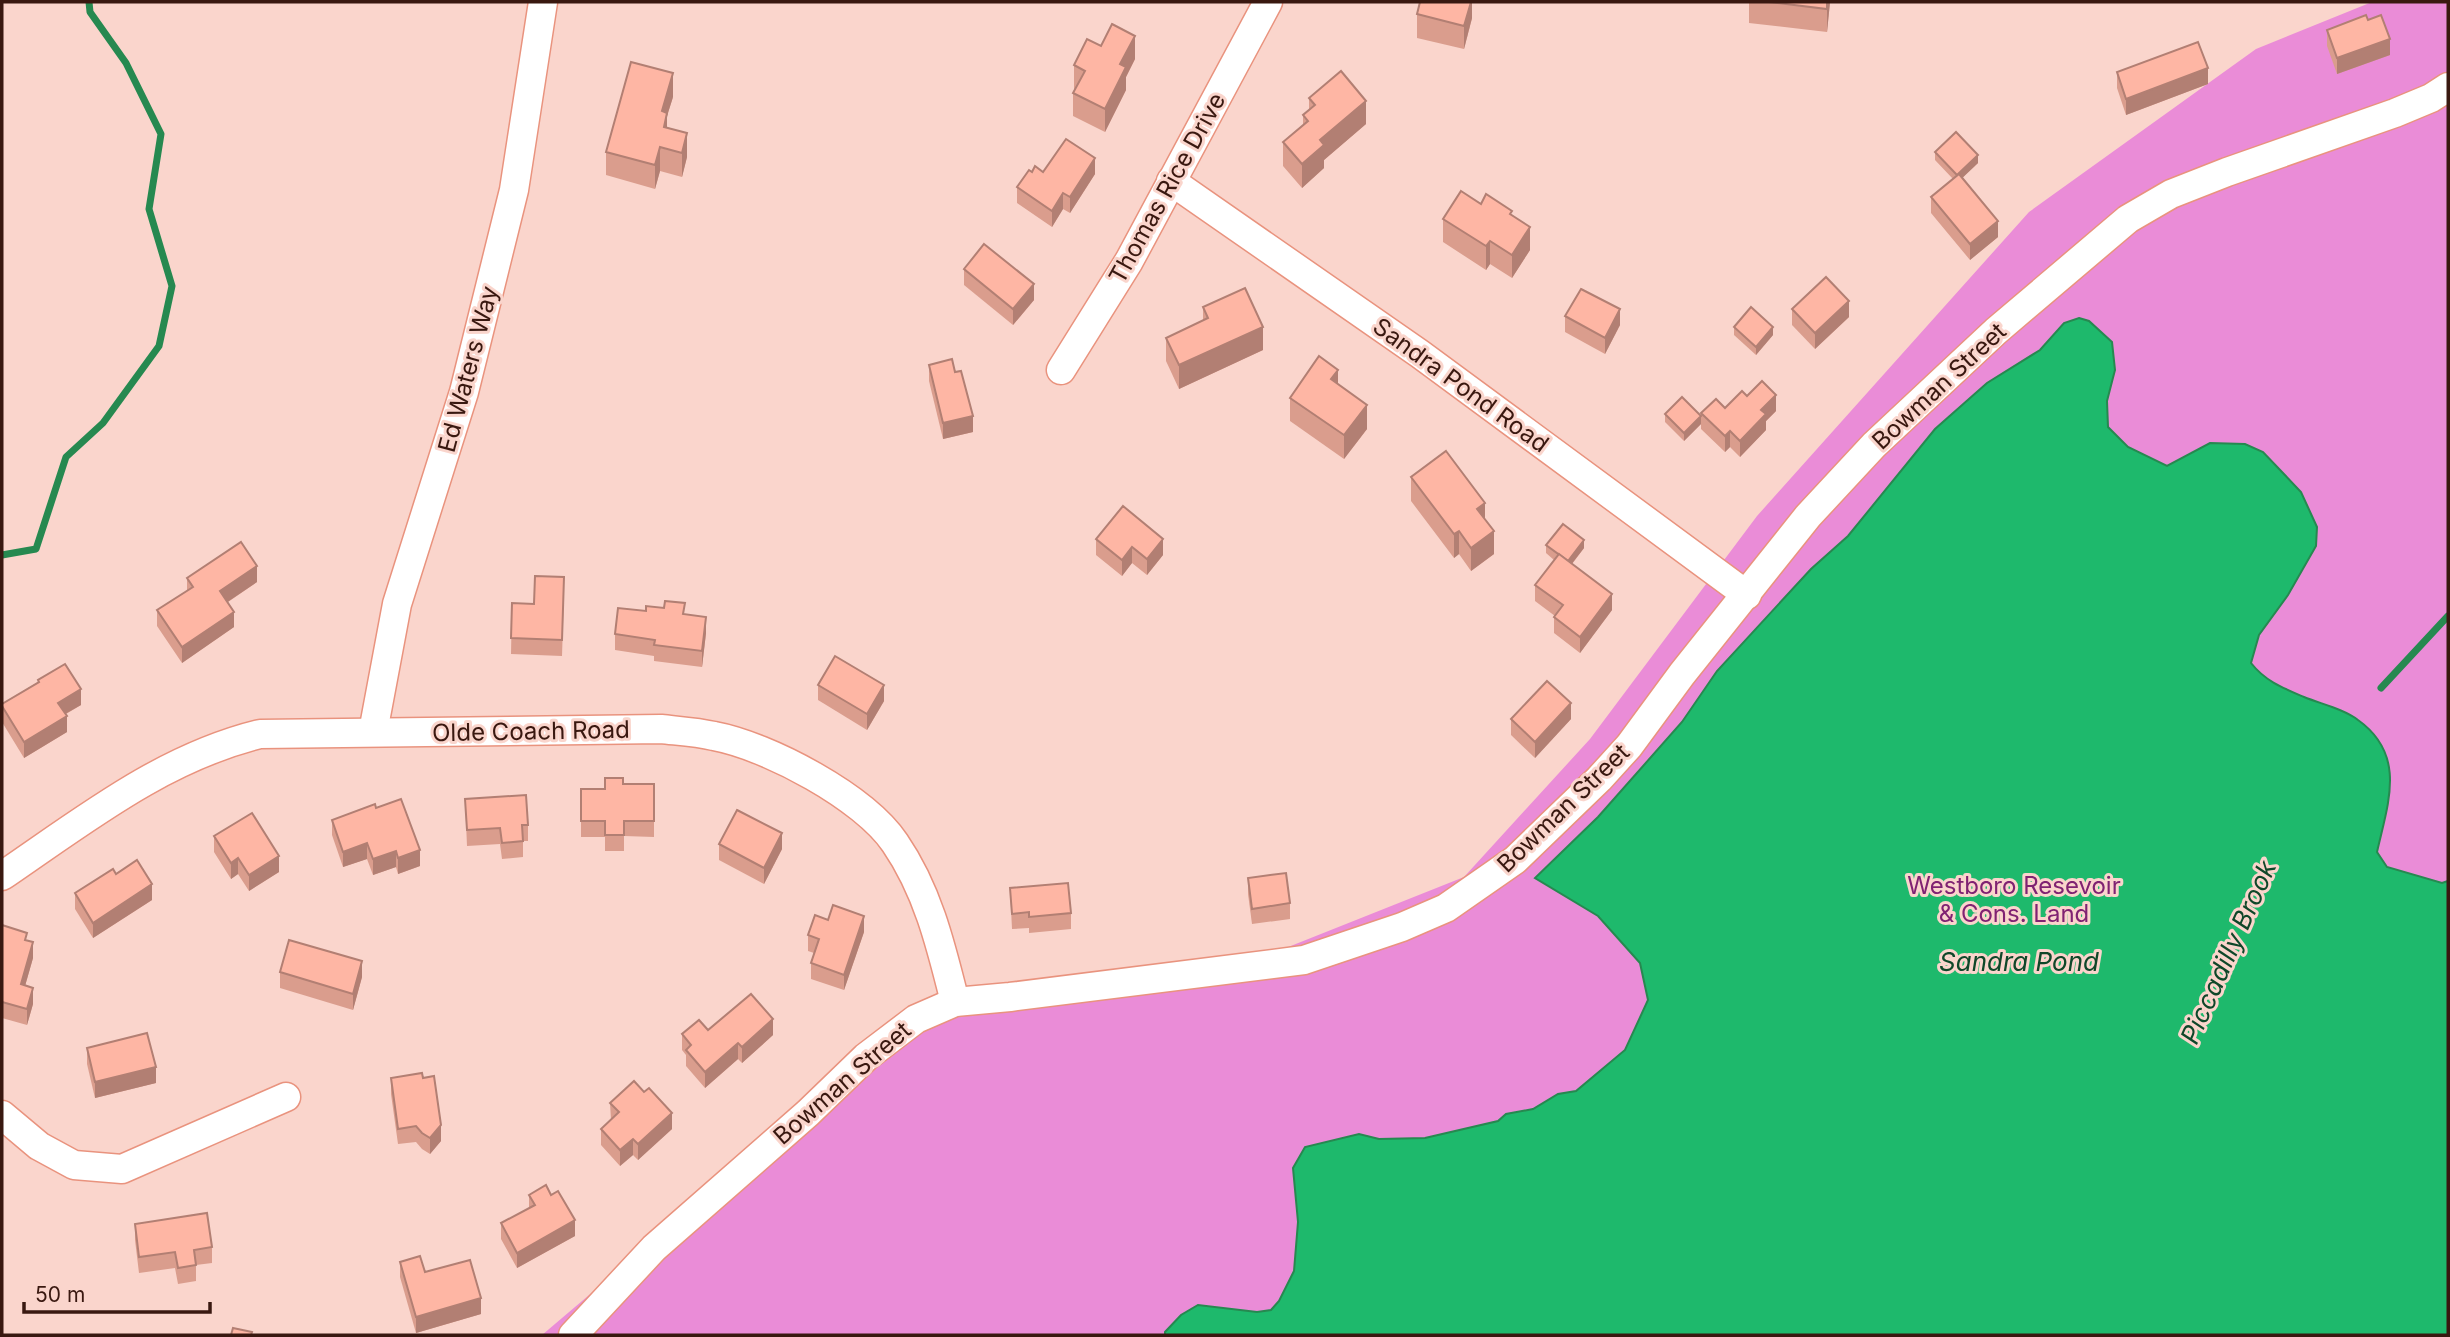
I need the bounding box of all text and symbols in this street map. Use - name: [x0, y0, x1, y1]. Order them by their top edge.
- street label: Thomas Rice Drive: [1103, 88, 1231, 288]
- street label: Ed Waters Way: [432, 283, 504, 455]
- street label: Sandra Pond Road: [1367, 312, 1555, 458]
- street label: Bowman Street: [1866, 316, 2012, 455]
- street label: Olde Coach Road: [432, 715, 630, 747]
- street label: Bowman Street: [1491, 738, 1635, 878]
- water label: Piccadilly Brook: [2174, 855, 2283, 1048]
- park label: Westboro Resevoir & Cons. Land: [1907, 871, 2121, 928]
- water label: Sandra Pond: [1939, 946, 2099, 977]
- street label: Bowman Street: [767, 1015, 917, 1151]
- scale bar: [24, 1270, 210, 1314]
- text: 50 m: [35, 1282, 85, 1307]

